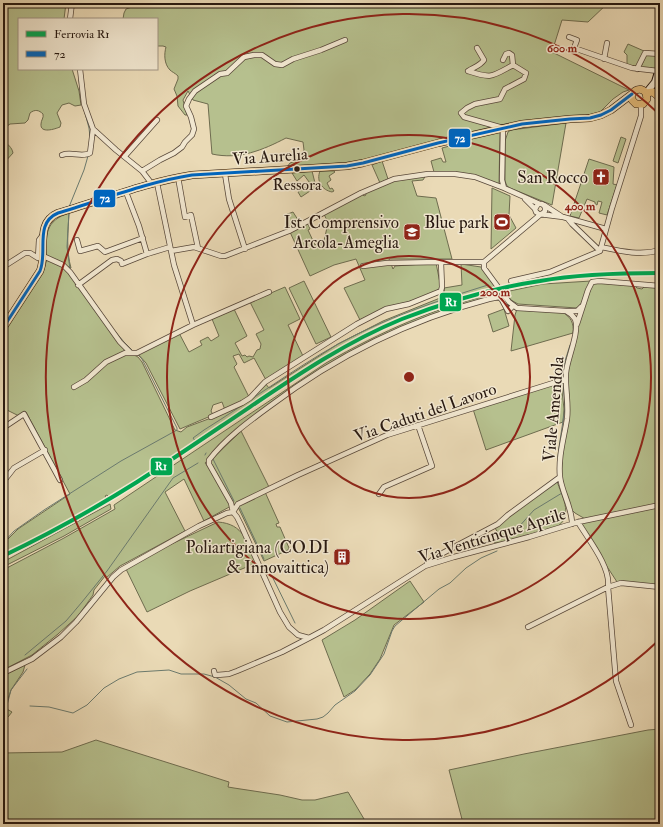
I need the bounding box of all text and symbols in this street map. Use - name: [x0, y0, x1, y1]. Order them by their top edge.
- legend: [18, 18, 158, 70]
- text: Ferrovia R1: [54, 27, 110, 42]
- text: 600 m: [547, 41, 578, 56]
- text: 72: [54, 47, 66, 62]
- line badge: 72: [448, 128, 471, 148]
- text: 72: [455, 132, 466, 145]
- street label: Via Aurelia: [231, 143, 310, 170]
- marker: Ressora: [292, 164, 302, 174]
- place label: San Rocco: [517, 167, 588, 188]
- church icon: San Rocco: [591, 167, 611, 187]
- place label: Ressora: [272, 175, 322, 195]
- line badge: 72: [93, 189, 116, 208]
- text: 72: [100, 192, 111, 205]
- text: 400 m: [564, 199, 596, 214]
- place label: Ist. Comprensivo Arcola-Ameglia: [284, 212, 400, 253]
- place label: Blue park: [424, 212, 489, 234]
- sports icon: Blue park: [492, 212, 512, 232]
- school or university icon: Ist. Comprensivo Arcola-Ameglia: [402, 222, 422, 242]
- text: 200 m: [480, 285, 511, 300]
- line badge: R1: [439, 292, 462, 312]
- text: R1: [445, 296, 457, 309]
- street label: Viale Amendola: [538, 354, 569, 463]
- centre of rings: [402, 370, 416, 384]
- street label: Via Caduti del Lavoro: [351, 378, 499, 447]
- line badge: R1: [150, 457, 173, 476]
- text: R1: [155, 460, 167, 473]
- street label: Via Venticinque Aprile: [416, 503, 569, 569]
- place label: Poliartigiana (CO.DI & Innovaittica): [186, 537, 329, 578]
- building icon: Poliartigiana (CO.DI & Innovaittica): [332, 547, 352, 567]

